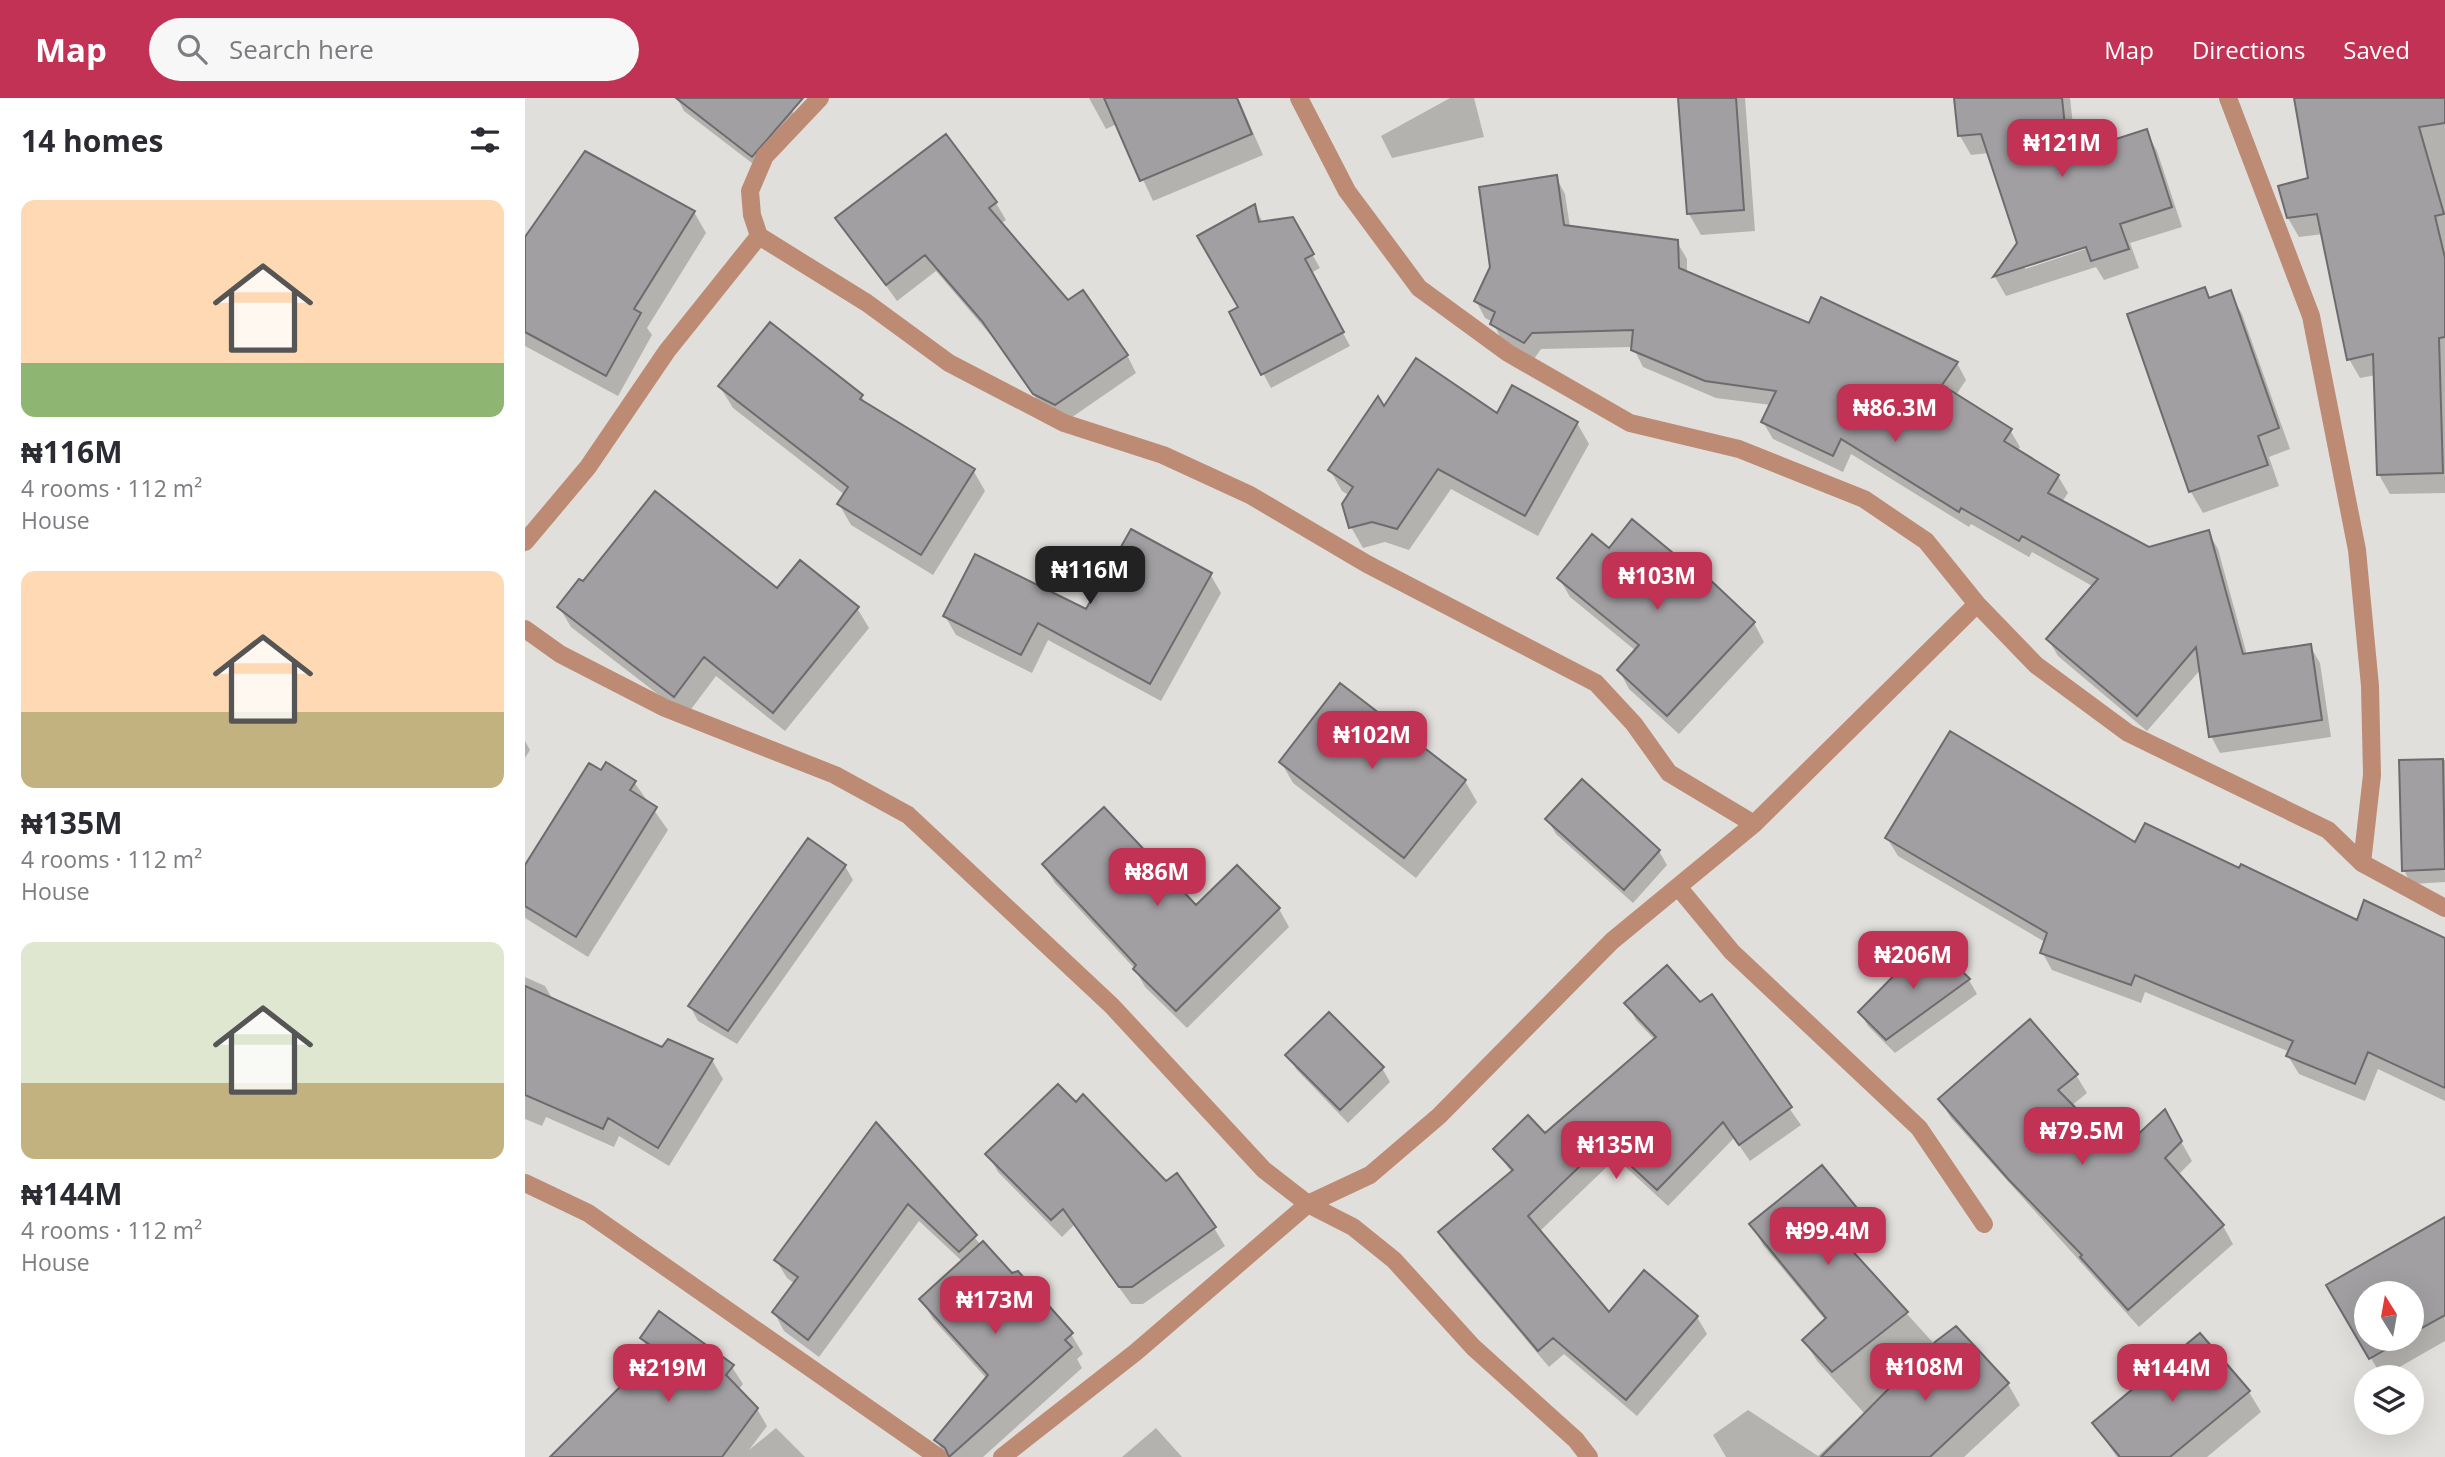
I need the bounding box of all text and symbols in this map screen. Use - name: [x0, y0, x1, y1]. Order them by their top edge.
- search box: [149, 18, 639, 81]
- text: Map: [35, 27, 107, 72]
- icon: search: [173, 30, 211, 68]
- text: Search here: [229, 31, 374, 67]
- text: Map: [2104, 33, 2154, 66]
- text: Directions: [2192, 33, 2305, 66]
- text: Saved: [2343, 33, 2410, 66]
- text: 14 homes: [21, 120, 164, 161]
- pin: ₦121M: [2013, 120, 2111, 179]
- icon: filters: [466, 121, 504, 159]
- text: ₦121M: [2023, 126, 2101, 158]
- icon: home: [200, 245, 326, 371]
- pin: ₦86.3M: [1838, 384, 1952, 444]
- text: ₦86.3M: [1853, 391, 1937, 423]
- text: ₦116M: [21, 431, 122, 472]
- text: 4 rooms · 112 m²: [21, 472, 202, 504]
- text: House: [21, 504, 90, 536]
- pin: ₦116M: [1041, 546, 1139, 606]
- pin: ₦103M: [1608, 552, 1706, 612]
- text: ₦116M: [1051, 553, 1129, 585]
- text: ₦103M: [1618, 559, 1696, 591]
- icon: home: [200, 616, 326, 742]
- pin: ₦102M: [1323, 712, 1421, 771]
- text: ₦102M: [1333, 718, 1411, 750]
- text: ₦135M: [21, 802, 122, 843]
- text: 4 rooms · 112 m²: [21, 843, 202, 875]
- pin: ₦86M: [1116, 848, 1198, 908]
- text: ₦86M: [1125, 855, 1189, 887]
- text: House: [21, 875, 90, 907]
- pin: ₦206M: [1864, 932, 1962, 991]
- text: ₦206M: [1874, 938, 1952, 970]
- icon: home: [200, 987, 326, 1113]
- pin: ₦79.5M: [2025, 1108, 2139, 1167]
- text: ₦79.5M: [2040, 1114, 2124, 1146]
- pin: ₦135M: [1567, 1122, 1665, 1181]
- text: ₦135M: [1577, 1128, 1655, 1160]
- text: ₦144M: [21, 1173, 122, 1214]
- pin: ₦99.4M: [1771, 1208, 1885, 1267]
- text: 4 rooms · 112 m²: [21, 1214, 202, 1246]
- text: ₦99.4M: [1786, 1214, 1870, 1246]
- text: House: [21, 1246, 90, 1278]
- pin: ₦173M: [946, 1276, 1044, 1336]
- north arrow: [2354, 1281, 2424, 1351]
- map controls: [2354, 1281, 2424, 1435]
- text: ₦173M: [956, 1283, 1034, 1315]
- pin: ₦219M: [619, 1344, 717, 1404]
- pin: ₦108M: [1876, 1344, 1974, 1403]
- pin: ₦144M: [2123, 1344, 2221, 1404]
- text: ₦108M: [1886, 1350, 1964, 1382]
- text: ₦219M: [629, 1351, 707, 1383]
- text: ₦144M: [2133, 1351, 2211, 1383]
- button: layers: [2354, 1365, 2424, 1435]

